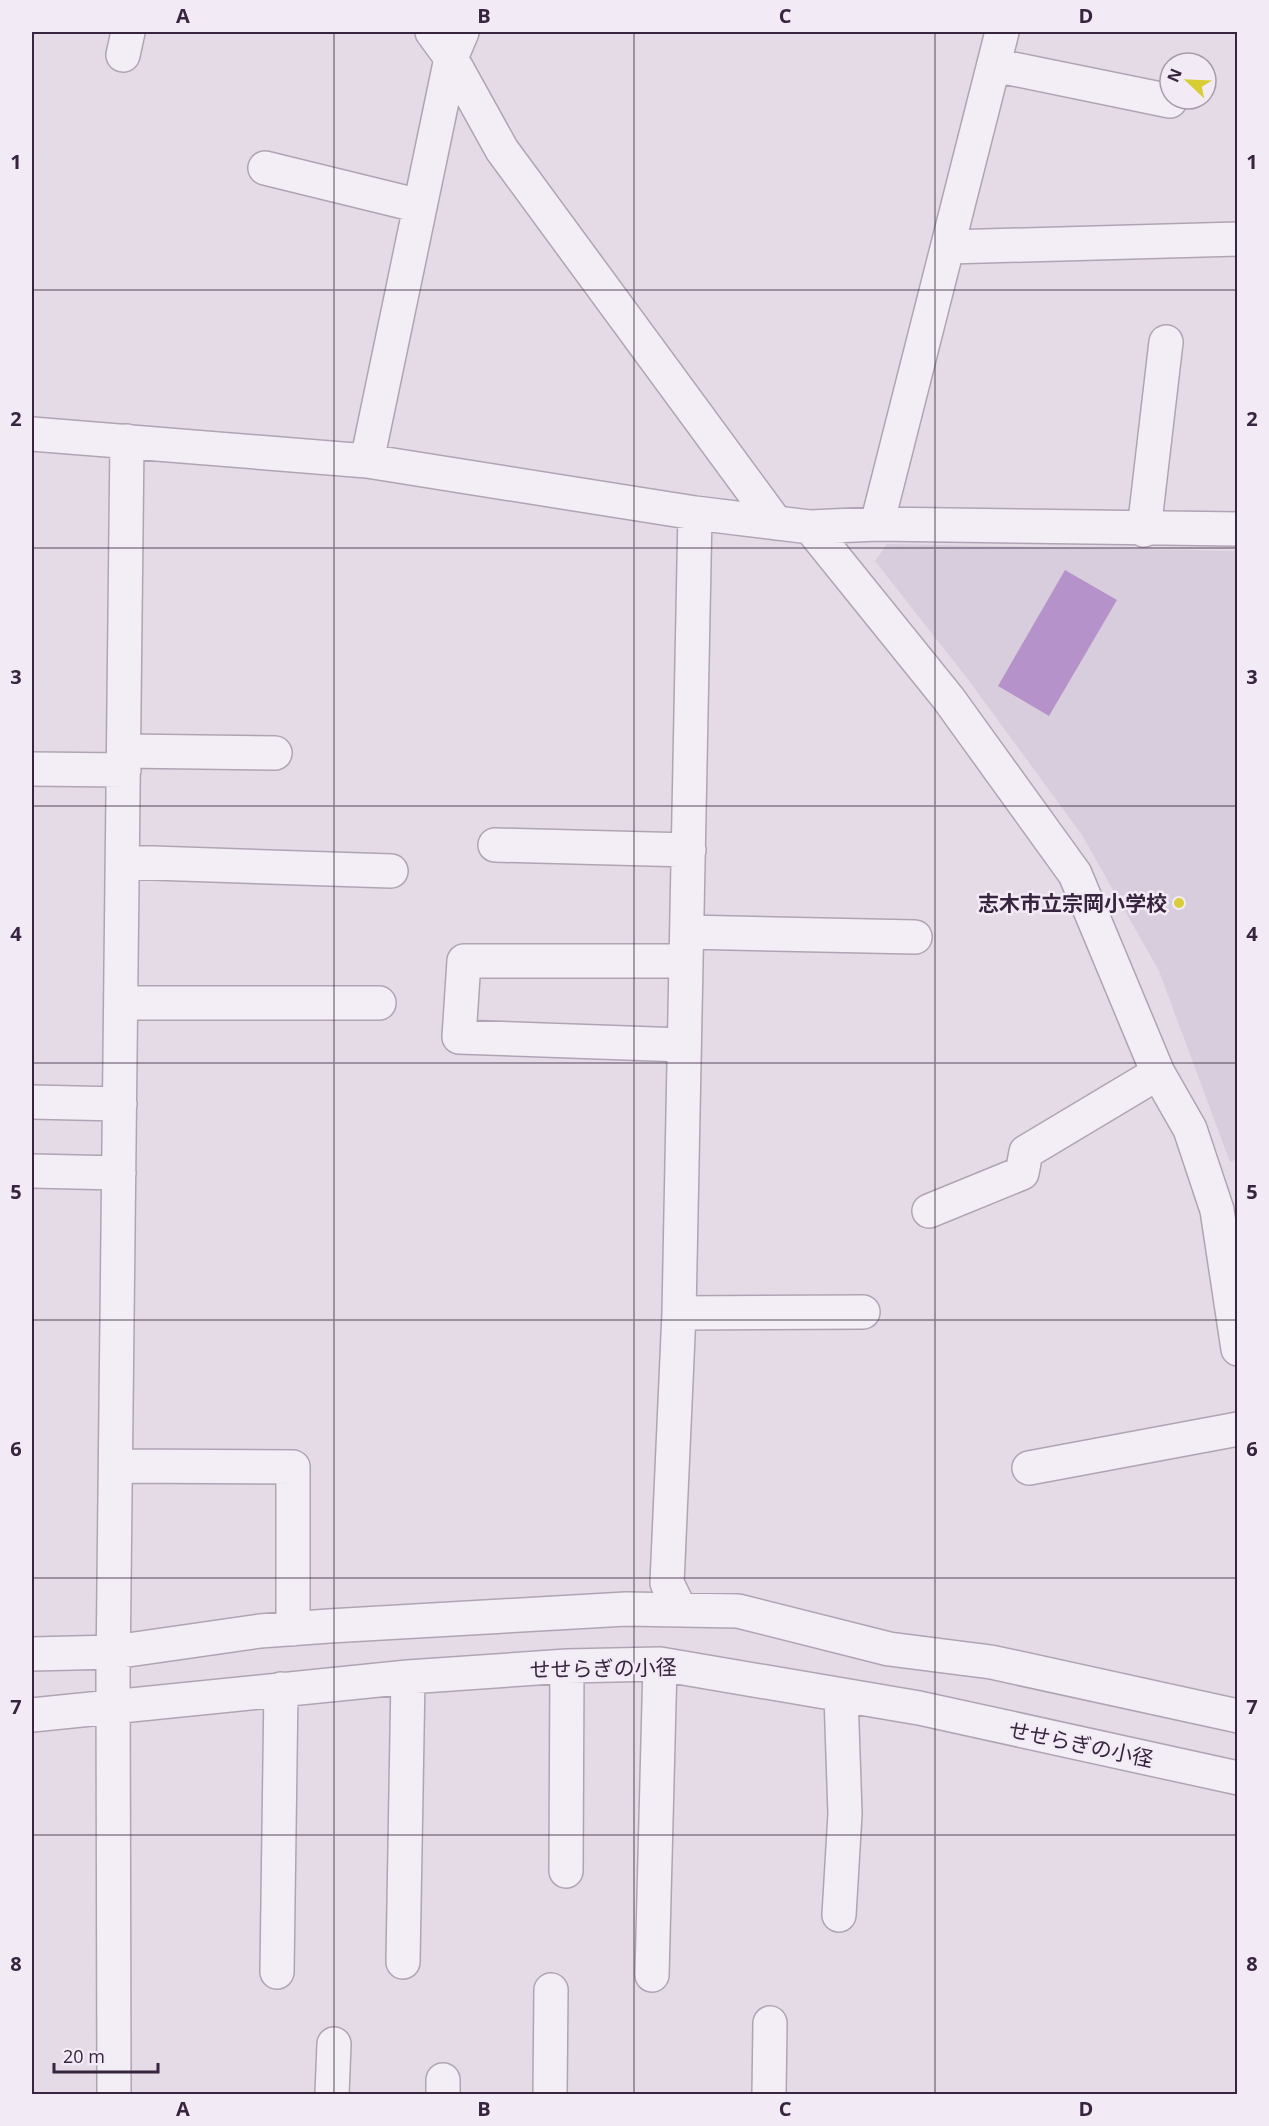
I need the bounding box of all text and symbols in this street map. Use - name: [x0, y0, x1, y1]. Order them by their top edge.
- text: A: [176, 2, 190, 29]
- text: B: [477, 2, 491, 29]
- text: C: [779, 2, 792, 29]
- text: D: [1079, 2, 1093, 29]
- north arrow: [1158, 51, 1218, 111]
- text: N: [1162, 65, 1187, 85]
- text: 1: [10, 148, 22, 175]
- text: 1: [1246, 148, 1258, 175]
- text: 2: [10, 405, 22, 432]
- text: 2: [1246, 405, 1258, 432]
- text: 3: [10, 663, 22, 690]
- text: 3: [1246, 663, 1258, 690]
- place label: 志木市立宗岡小学校: [978, 889, 1167, 917]
- marker: 志木市立宗岡小学校: [1172, 896, 1186, 910]
- text: 4: [10, 920, 22, 947]
- text: 4: [1246, 920, 1258, 947]
- text: 5: [10, 1178, 22, 1205]
- text: 5: [1246, 1178, 1258, 1205]
- text: 6: [10, 1435, 22, 1462]
- text: 6: [1246, 1435, 1258, 1462]
- street label: せせらぎの小径: [529, 1653, 677, 1683]
- text: 7: [10, 1693, 22, 1720]
- text: 7: [1246, 1693, 1258, 1720]
- street label: せせらぎの小径: [1006, 1715, 1156, 1773]
- text: 8: [10, 1950, 22, 1977]
- text: 8: [1246, 1950, 1258, 1977]
- scale bar: [54, 2036, 158, 2074]
- text: 20 m: [63, 2044, 105, 2068]
- text: A: [176, 2095, 190, 2122]
- text: B: [477, 2095, 491, 2122]
- text: C: [779, 2095, 792, 2122]
- text: D: [1079, 2095, 1093, 2122]

